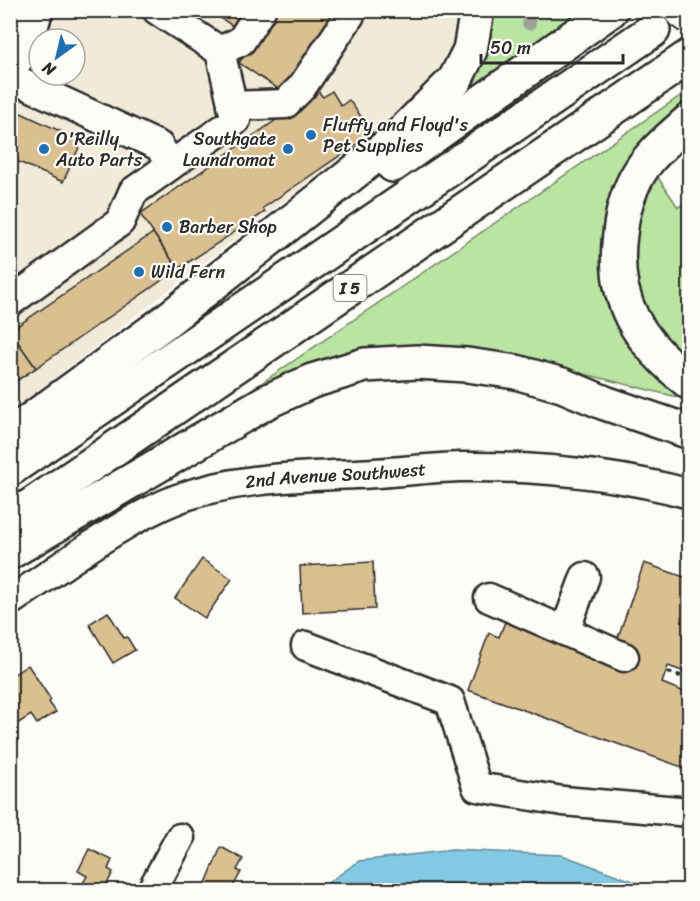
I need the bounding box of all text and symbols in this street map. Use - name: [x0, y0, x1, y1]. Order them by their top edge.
- north arrow: [27, 27, 87, 87]
- scale bar: [481, 27, 624, 65]
- text: 50 m: [490, 32, 531, 64]
- text: N: [35, 53, 62, 85]
- place label: Fluffy and Floyd's Pet Supplies: [323, 109, 469, 162]
- place label: O'Reilly Auto Parts: [55, 123, 143, 176]
- place label: Southgate Laundromat: [183, 123, 276, 176]
- marker: Fluffy and Floyd's Pet Supplies: [304, 128, 318, 142]
- marker: O'Reilly Auto Parts: [37, 142, 51, 156]
- marker: Southgate Laundromat: [281, 142, 295, 156]
- place label: Barber Shop: [179, 211, 277, 243]
- marker: Barber Shop: [160, 220, 174, 234]
- place label: Wild Fern: [151, 256, 226, 288]
- marker: Wild Fern: [132, 265, 146, 279]
- road number: I 5: [334, 275, 366, 301]
- street label: 2nd Avenue Southwest: [243, 453, 427, 498]

